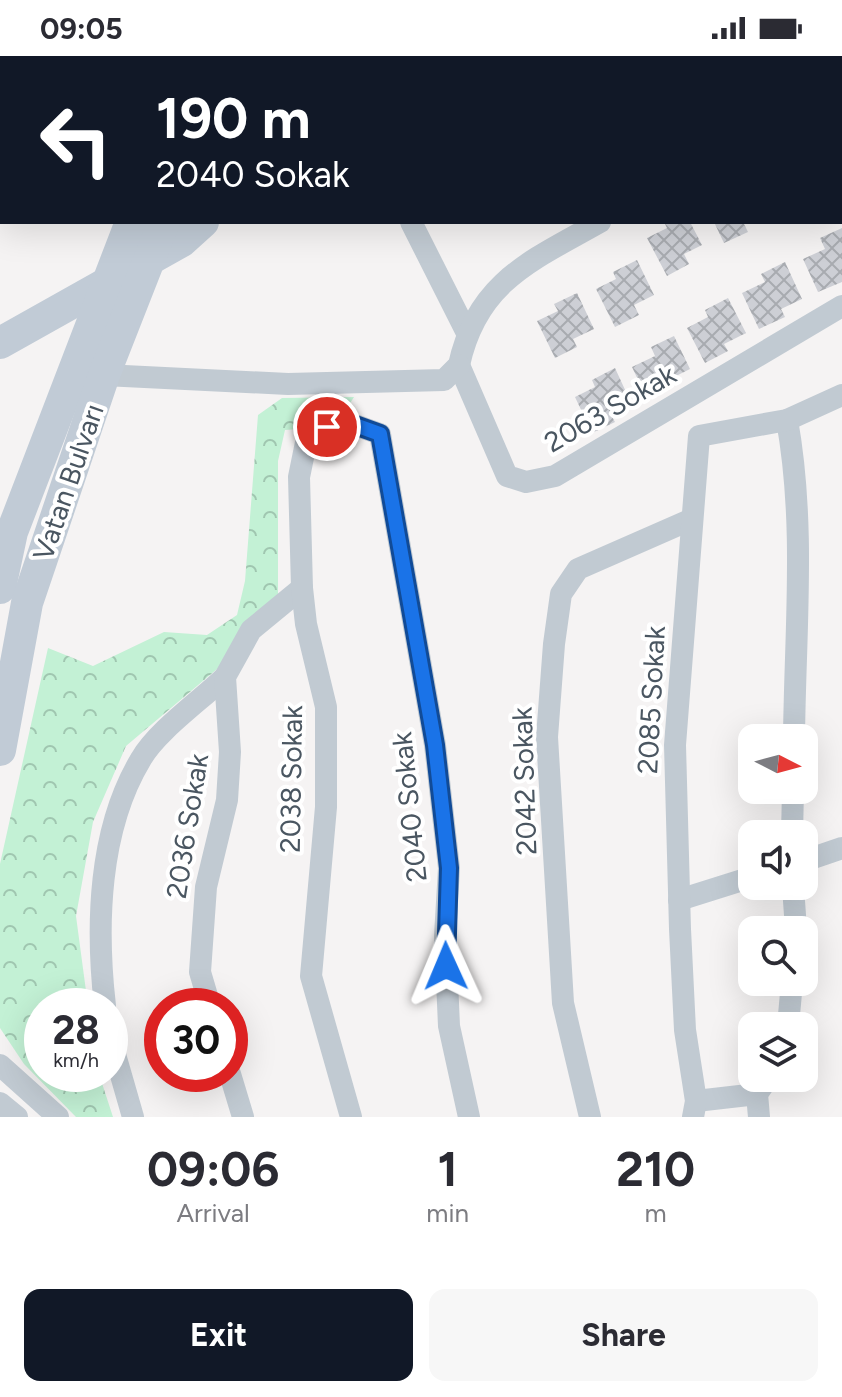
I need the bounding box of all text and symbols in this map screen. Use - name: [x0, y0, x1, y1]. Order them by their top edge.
- text: 09:05: [40, 10, 123, 47]
- text: 190 m: [156, 85, 311, 152]
- icon: left: [24, 88, 128, 192]
- text: 2040 Sokak: [156, 153, 349, 196]
- street label: 2063 Sokak: [538, 357, 682, 459]
- pin: [293, 393, 361, 461]
- street label: Vatan Bulvarı: [25, 399, 111, 565]
- icon: arrive: [305, 405, 349, 449]
- street label: 2085 Sokak: [630, 625, 672, 775]
- street label: 2038 Sokak: [273, 705, 309, 853]
- street label: 2042 Sokak: [504, 706, 544, 856]
- north arrow: [738, 724, 818, 804]
- map controls: [738, 724, 818, 1092]
- street label: 2040 Sokak: [384, 730, 434, 884]
- street label: 2036 Sokak: [159, 751, 215, 901]
- button: sound: [738, 820, 818, 900]
- button: search: [738, 916, 818, 996]
- position arrow: [404, 924, 488, 1008]
- speed limit sign: 30: [144, 988, 248, 1092]
- text: 28: [52, 1006, 100, 1054]
- button: layers: [738, 1012, 818, 1092]
- text: km/h: [53, 1048, 99, 1072]
- text: 09:06: [147, 1140, 279, 1198]
- text: 1: [437, 1140, 458, 1198]
- text: 210: [616, 1140, 695, 1198]
- text: Arrival: [176, 1197, 250, 1229]
- text: min: [426, 1197, 469, 1229]
- text: m: [644, 1197, 667, 1229]
- button: Exit: [24, 1289, 413, 1381]
- button: Share: [429, 1289, 818, 1381]

